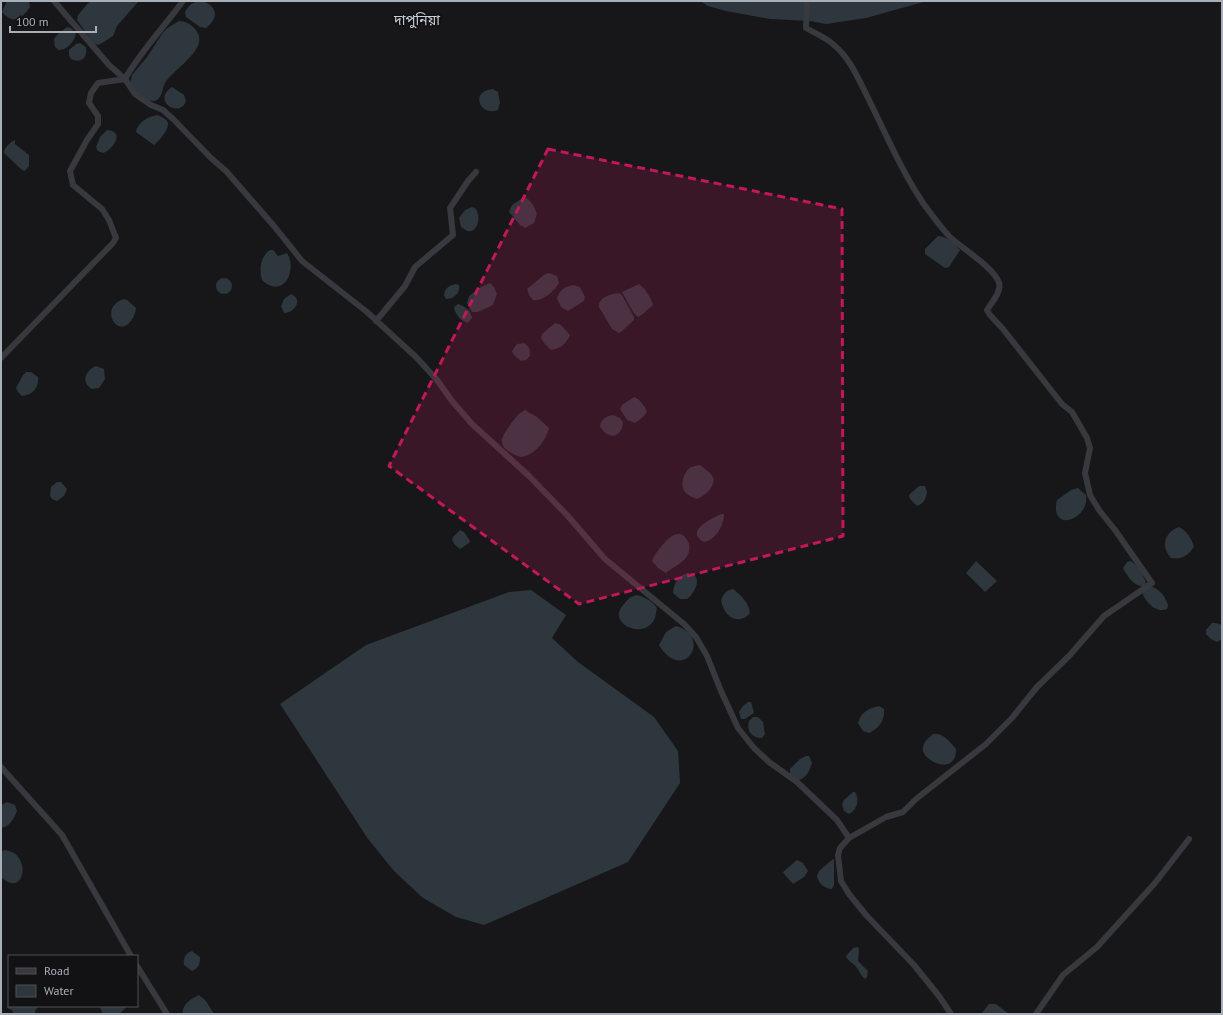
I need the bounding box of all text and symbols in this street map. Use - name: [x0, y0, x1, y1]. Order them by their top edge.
- scale bar: [10, 8, 96, 34]
- district label: দাপুনিয়া: [393, 11, 440, 29]
- text: 100 m: [16, 14, 49, 29]
- legend: [8, 955, 138, 1007]
- text: Road: [44, 963, 69, 978]
- text: Water: [44, 983, 74, 998]

